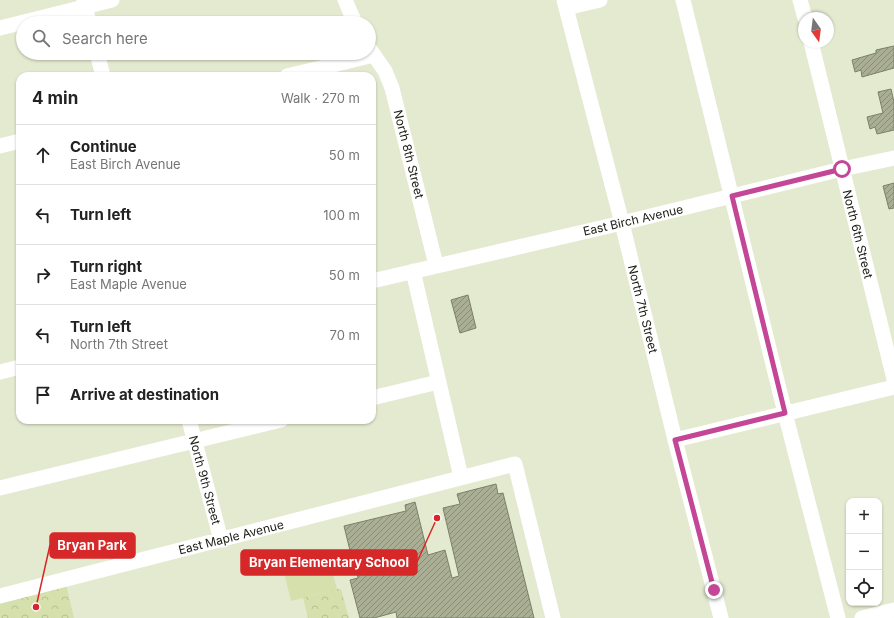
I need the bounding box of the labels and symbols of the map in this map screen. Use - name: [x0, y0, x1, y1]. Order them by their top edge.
- north arrow: [798, 12, 834, 48]
- street label: North 8th Street: [391, 108, 427, 200]
- route start: [833, 160, 851, 178]
- street label: North 6th Street: [840, 188, 876, 280]
- street label: East Birch Avenue: [582, 201, 684, 239]
- street label: North 7th Street: [625, 263, 661, 355]
- street label: North 9th Street: [186, 434, 224, 526]
- street label: East Maple Avenue: [177, 517, 285, 557]
- callout: Bryan Park: [50, 533, 135, 558]
- text: Bryan Park: [57, 537, 127, 553]
- callout: Bryan Elementary School: [241, 550, 417, 575]
- text: Bryan Elementary School: [249, 554, 409, 570]
- route end: [705, 581, 723, 599]

